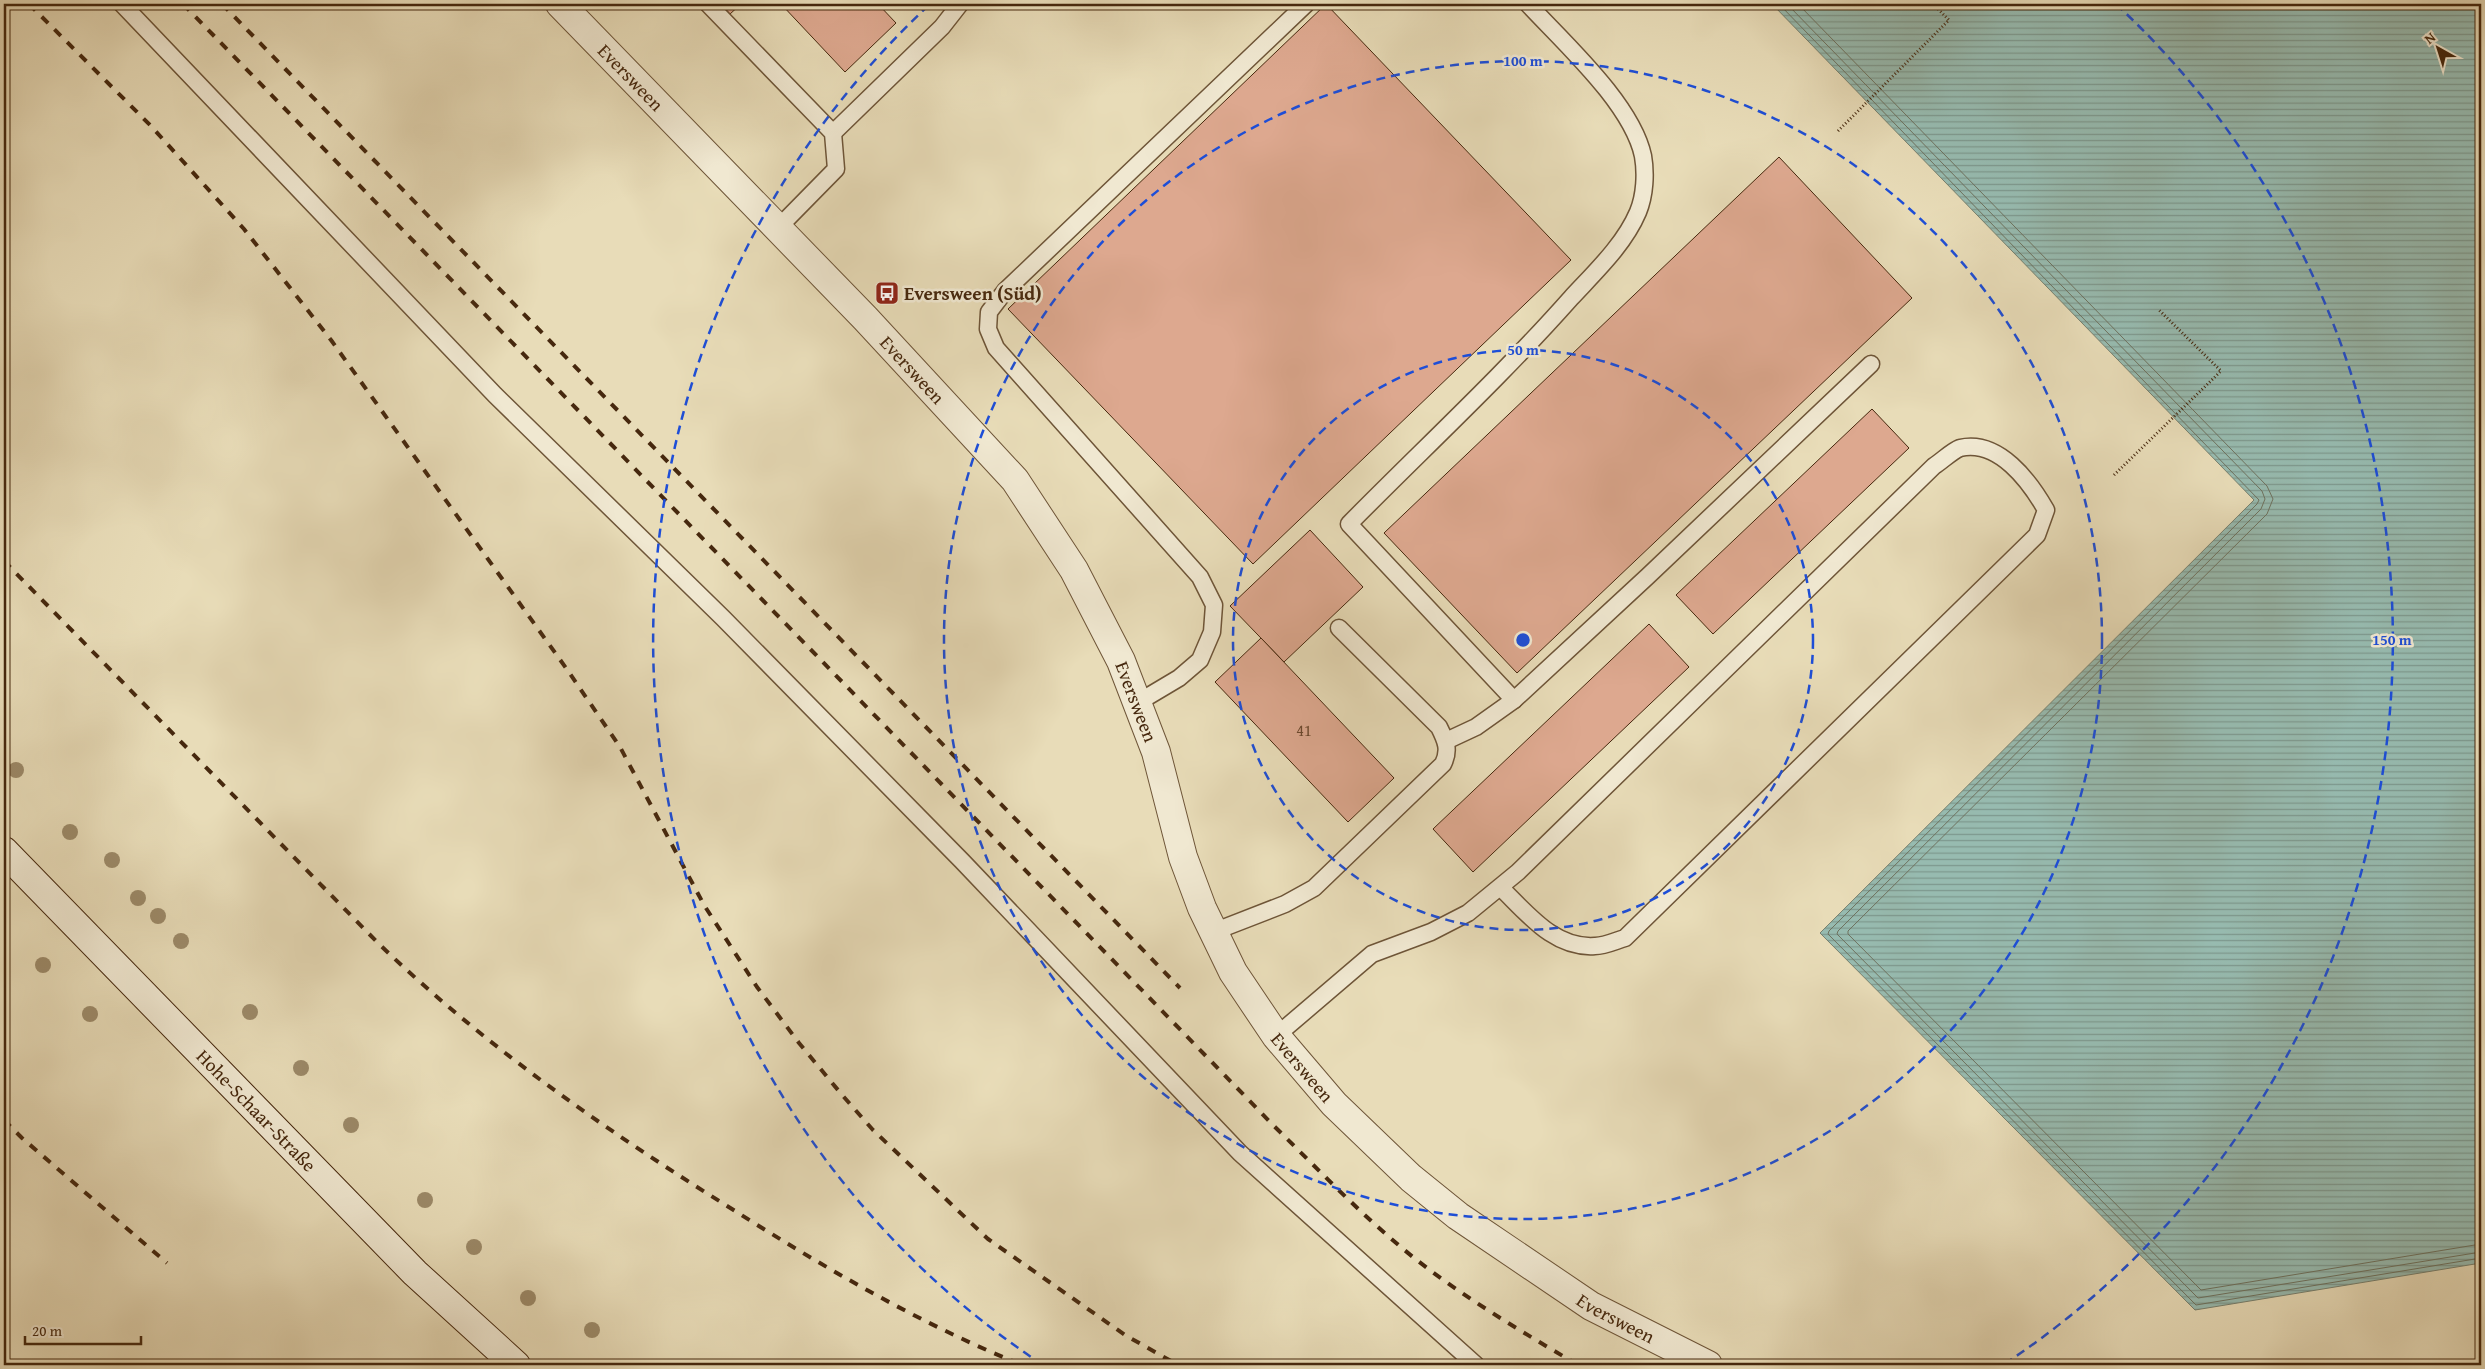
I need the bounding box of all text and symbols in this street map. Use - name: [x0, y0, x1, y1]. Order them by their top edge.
- north arrow: [2412, 22, 2462, 72]
- text: N: [2420, 27, 2440, 49]
- street label: Eversween: [592, 37, 671, 117]
- text: 100 m: [1503, 50, 1543, 71]
- place label: Eversween (Süd): [904, 279, 1042, 307]
- bus stop icon: Eversween (Süd): [874, 280, 900, 306]
- street label: Eversween: [874, 329, 952, 410]
- text: 50 m: [1507, 339, 1539, 360]
- text: 150 m: [2372, 629, 2412, 650]
- centre of rings: [1514, 631, 1532, 649]
- street label: Eversween: [1108, 657, 1165, 746]
- house number: 41: [1296, 718, 1312, 742]
- street label: Eversween: [1264, 1026, 1341, 1109]
- street label: Hohe-Schaar-Straße: [190, 1043, 323, 1178]
- street label: Eversween: [1571, 1286, 1660, 1350]
- scale bar: [25, 1314, 141, 1346]
- text: 20 m: [32, 1320, 63, 1341]

